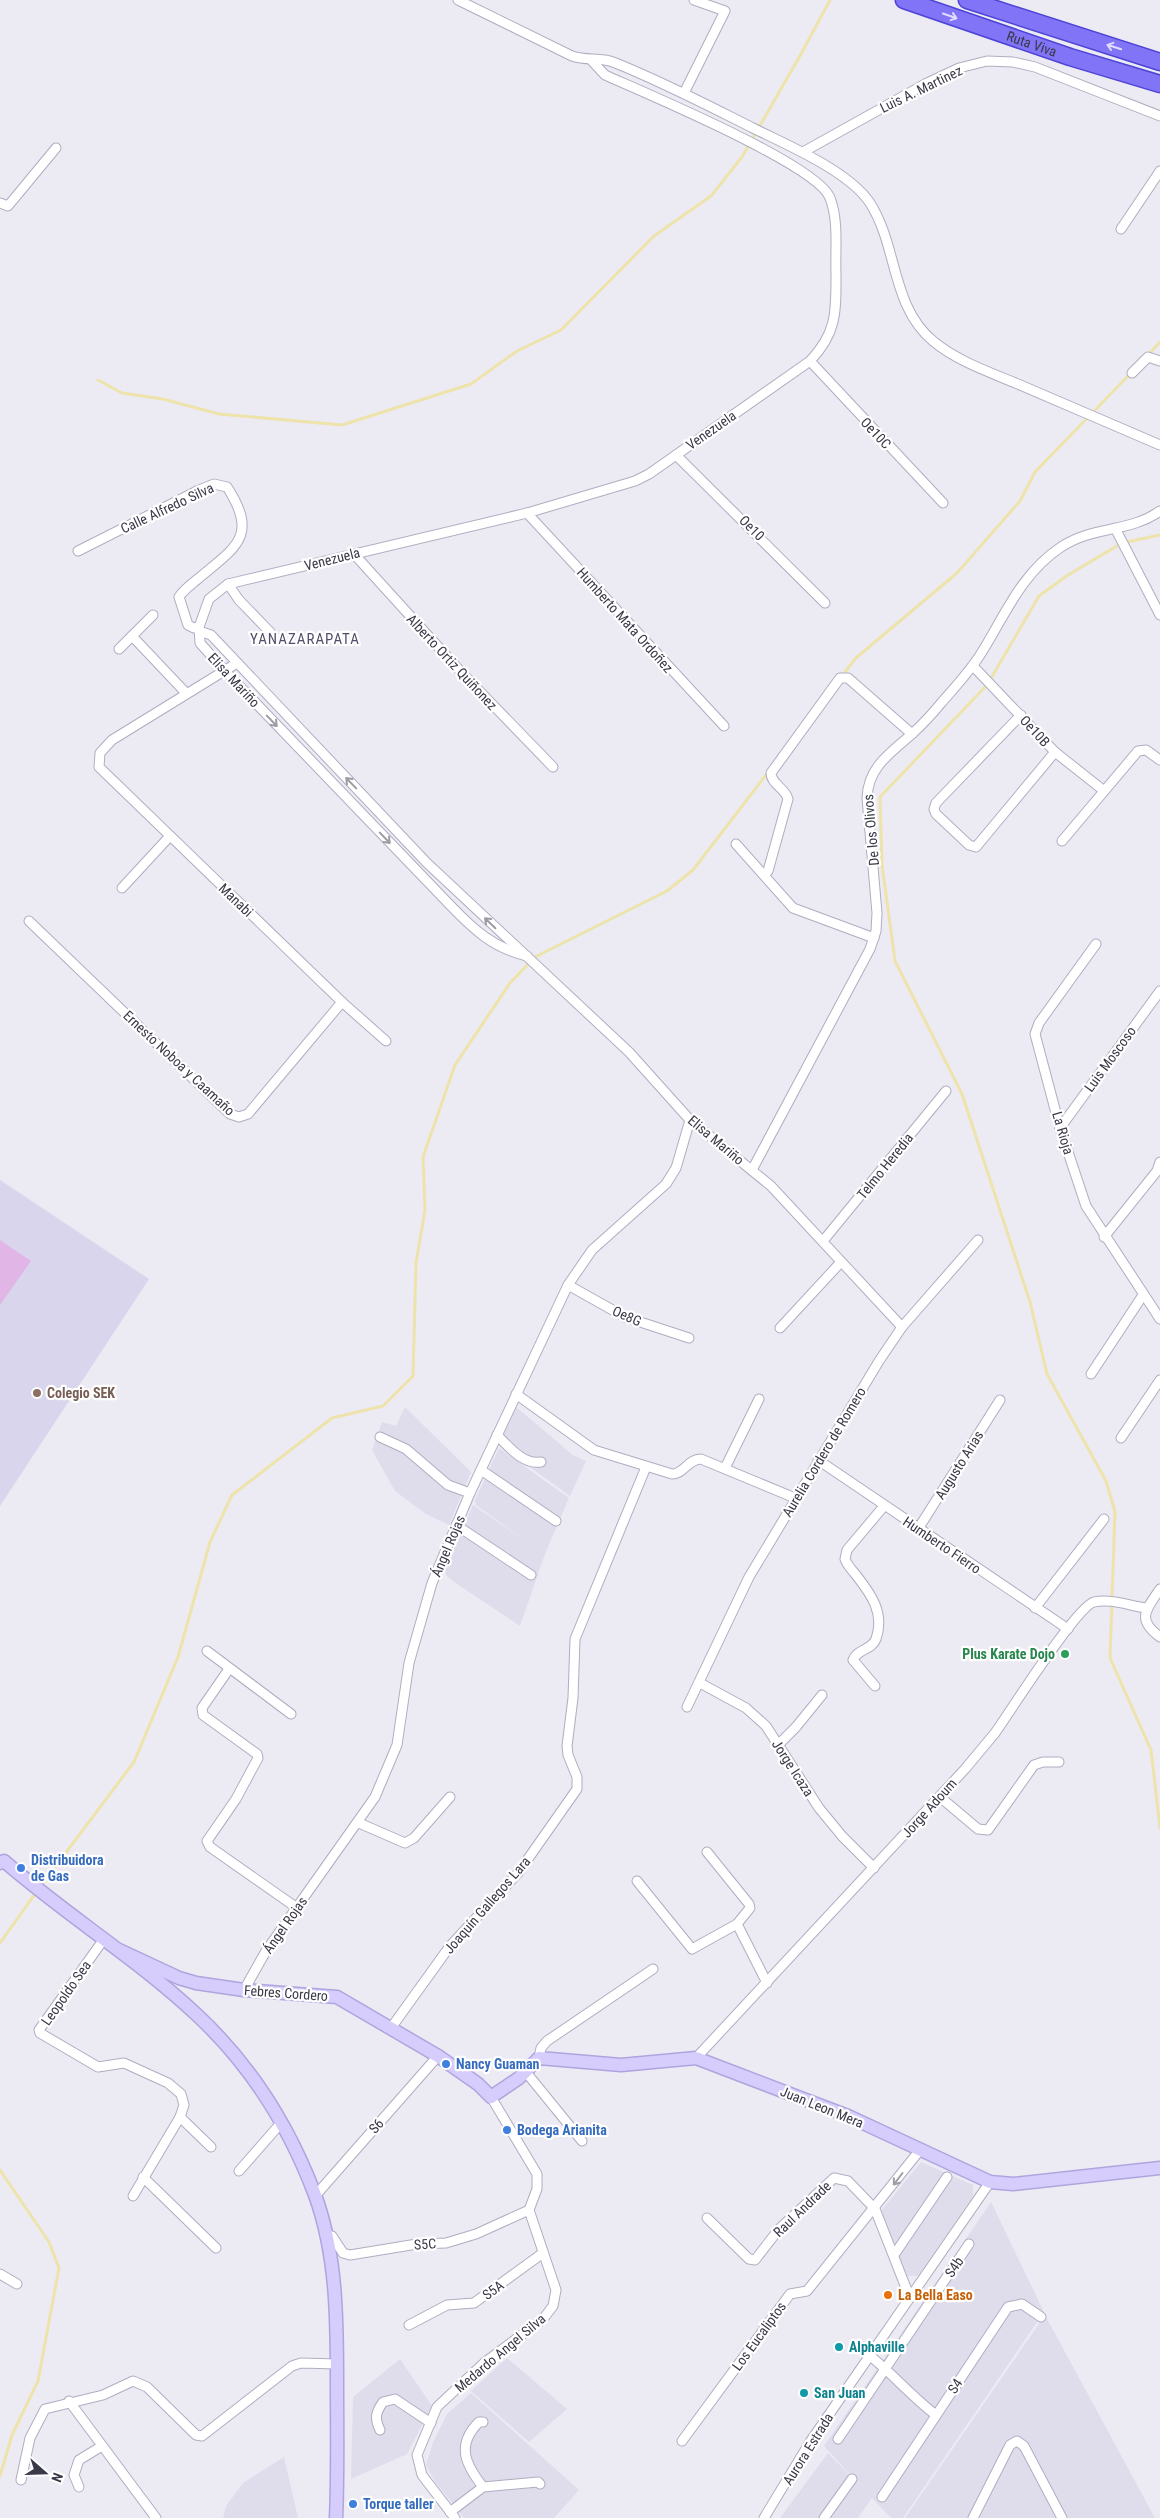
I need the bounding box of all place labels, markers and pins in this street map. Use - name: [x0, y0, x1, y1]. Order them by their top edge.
- place label: Colegio SEK: [47, 1385, 115, 1401]
- marker: Colegio SEK: [31, 1387, 43, 1399]
- place label: Plus Karate Dojo: [962, 1646, 1055, 1662]
- marker: Plus Karate Dojo: [1059, 1648, 1071, 1660]
- place label: Distribuidora de Gas: [31, 1852, 104, 1884]
- marker: Distribuidora de Gas: [15, 1862, 27, 1874]
- place label: Nancy Guaman: [456, 2056, 540, 2072]
- marker: Nancy Guaman: [440, 2058, 452, 2070]
- place label: Bodega Arianita: [517, 2122, 607, 2138]
- marker: Bodega Arianita: [501, 2124, 513, 2136]
- place label: La Bella Easo: [898, 2287, 973, 2303]
- marker: La Bella Easo: [882, 2289, 894, 2301]
- place label: Alphaville: [849, 2339, 905, 2355]
- marker: Alphaville: [833, 2341, 845, 2353]
- place label: San Juan: [814, 2385, 866, 2401]
- marker: San Juan: [798, 2387, 810, 2399]
- place label: Torque taller: [363, 2496, 434, 2512]
- marker: Torque taller: [347, 2498, 359, 2510]

